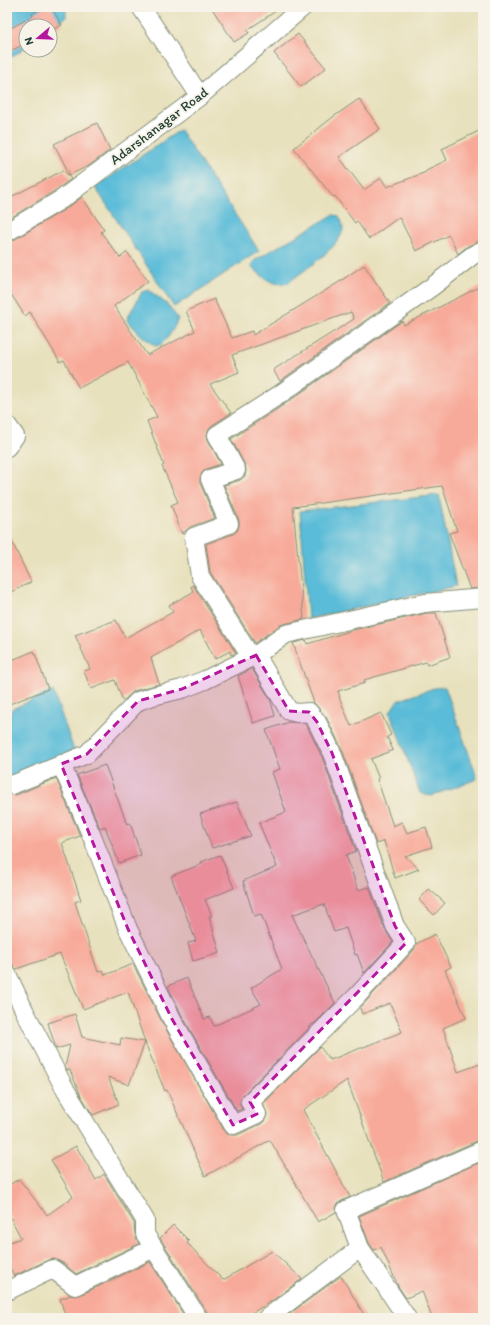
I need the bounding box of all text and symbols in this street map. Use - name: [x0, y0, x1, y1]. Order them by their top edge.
- north arrow: [18, 18, 58, 58]
- text: N: [22, 35, 36, 47]
- street label: Adarshanagar Road: [107, 83, 212, 168]

